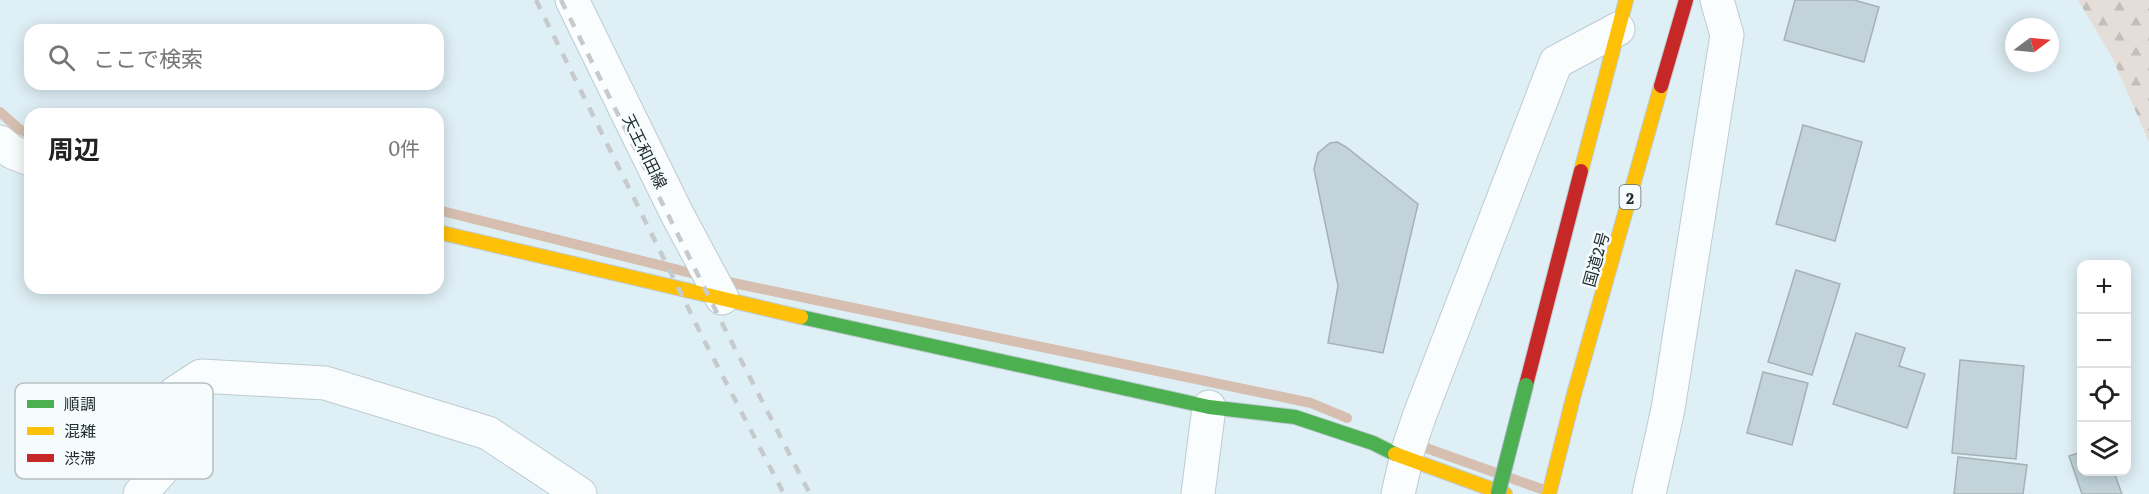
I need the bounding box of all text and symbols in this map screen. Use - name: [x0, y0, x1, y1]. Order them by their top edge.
- north arrow: [2005, 18, 2059, 72]
- search box: [24, 24, 444, 90]
- icon: search: [45, 41, 78, 74]
- text: ここで検索: [93, 41, 203, 74]
- street label: 天王和田線: [618, 110, 674, 192]
- text: 周辺: [48, 128, 100, 167]
- text: 0件: [388, 132, 420, 162]
- road number: 2: [1620, 185, 1640, 209]
- street label: 国道2号: [1576, 229, 1614, 289]
- map controls: [2077, 260, 2131, 476]
- button: +: [2077, 260, 2131, 314]
- button: −: [2077, 314, 2131, 368]
- button: locate: [2077, 368, 2131, 422]
- legend: [15, 383, 213, 479]
- text: 順調: [64, 391, 96, 415]
- text: 混雑: [64, 418, 96, 442]
- button: layers: [2077, 422, 2131, 476]
- text: 渋滞: [64, 445, 96, 469]

